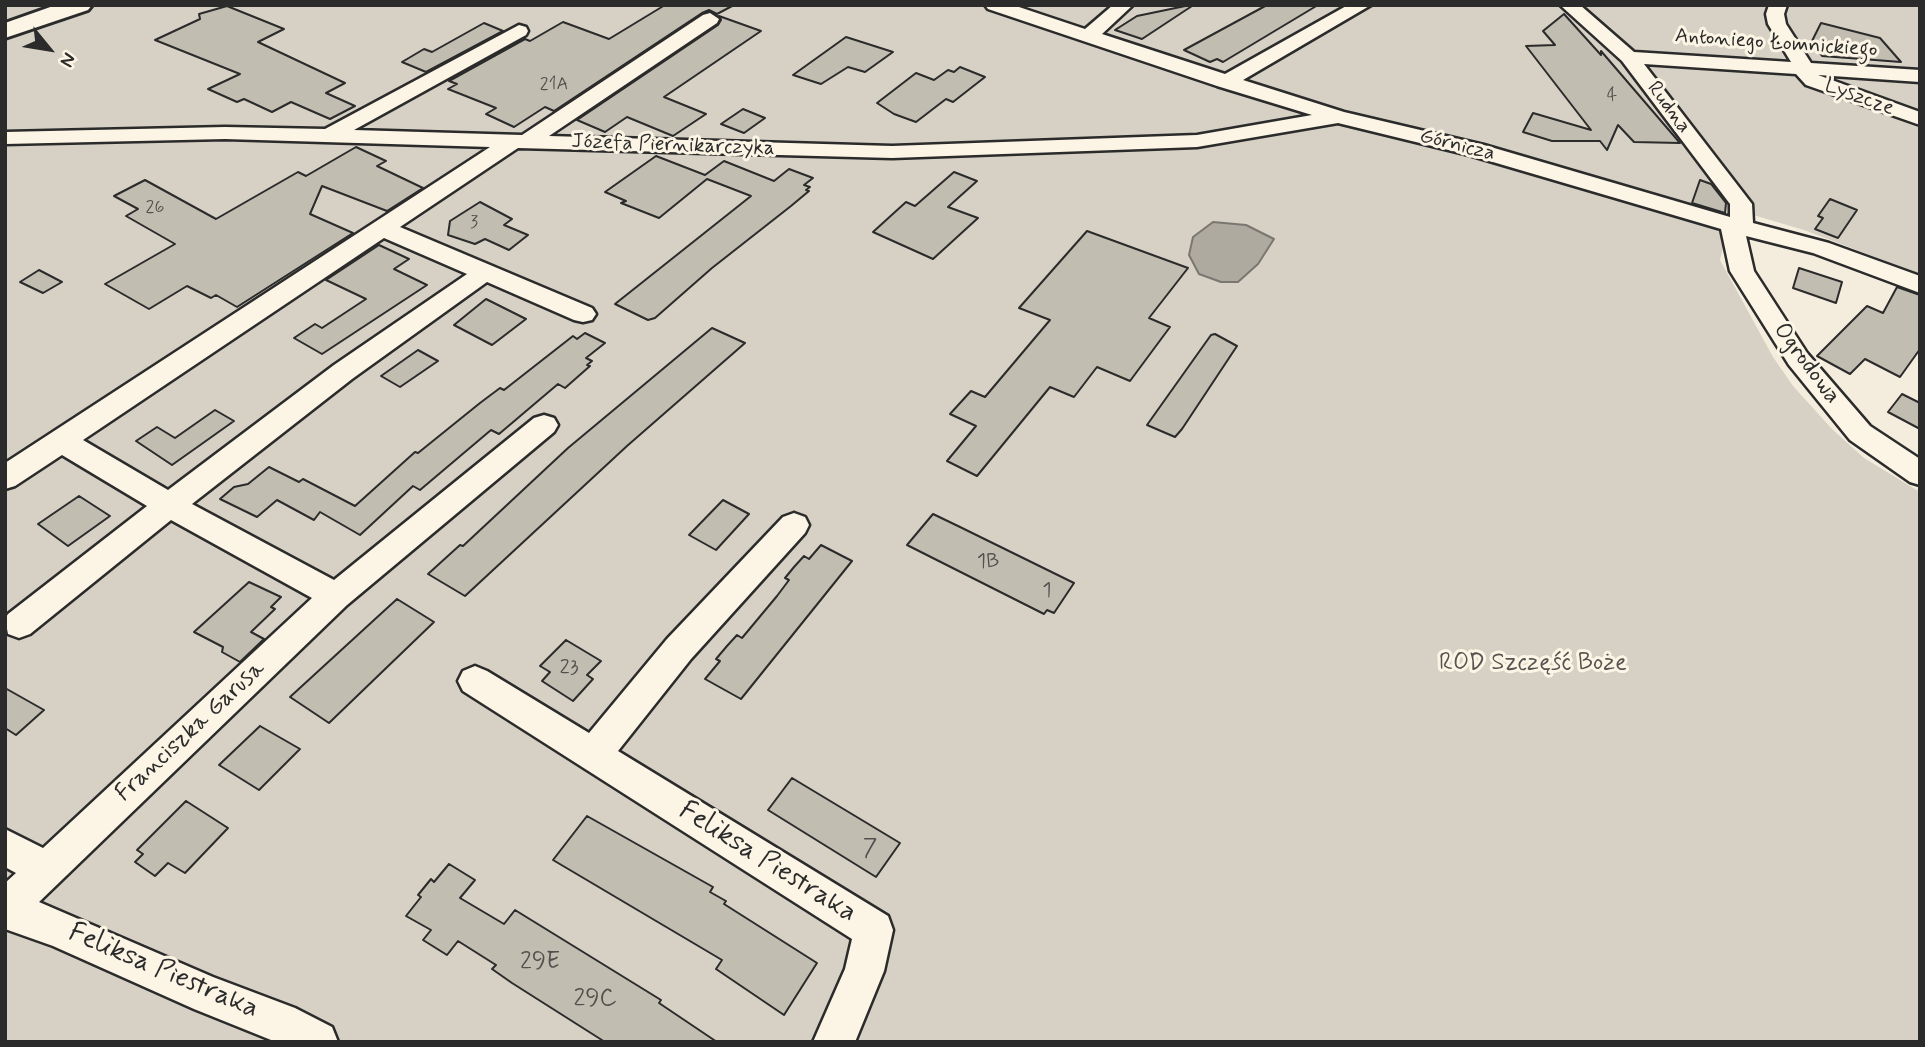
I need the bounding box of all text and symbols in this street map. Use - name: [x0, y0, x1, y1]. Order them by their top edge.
- north arrow: [14, 14, 84, 84]
- street label: Antoniego Łomnickiego: [1674, 24, 1878, 64]
- text: N: [54, 48, 82, 71]
- house number: 21A: [540, 74, 568, 96]
- street label: Lyszcze: [1821, 74, 1897, 122]
- street label: Rudna: [1640, 77, 1696, 139]
- house number: 4: [1607, 85, 1617, 107]
- street label: Górnicza: [1417, 125, 1497, 167]
- street label: Józefa Piernikarczyka: [571, 130, 775, 162]
- house number: 26: [146, 197, 164, 219]
- house number: 3: [470, 212, 478, 234]
- street label: Ogrodowa: [1766, 318, 1846, 410]
- house number: 1B: [977, 550, 999, 576]
- house number: 1: [1042, 579, 1052, 605]
- park label: ROD Szczęść Boże: [1439, 650, 1627, 678]
- street label: Franciszka Garusa: [110, 655, 272, 809]
- house number: 23: [559, 656, 579, 682]
- street label: Feliksa Piestraka: [672, 795, 862, 931]
- house number: 7: [863, 836, 877, 864]
- street label: Feliksa Piestraka: [63, 917, 263, 1027]
- house number: 29E: [520, 949, 560, 977]
- house number: 29C: [573, 986, 617, 1014]

